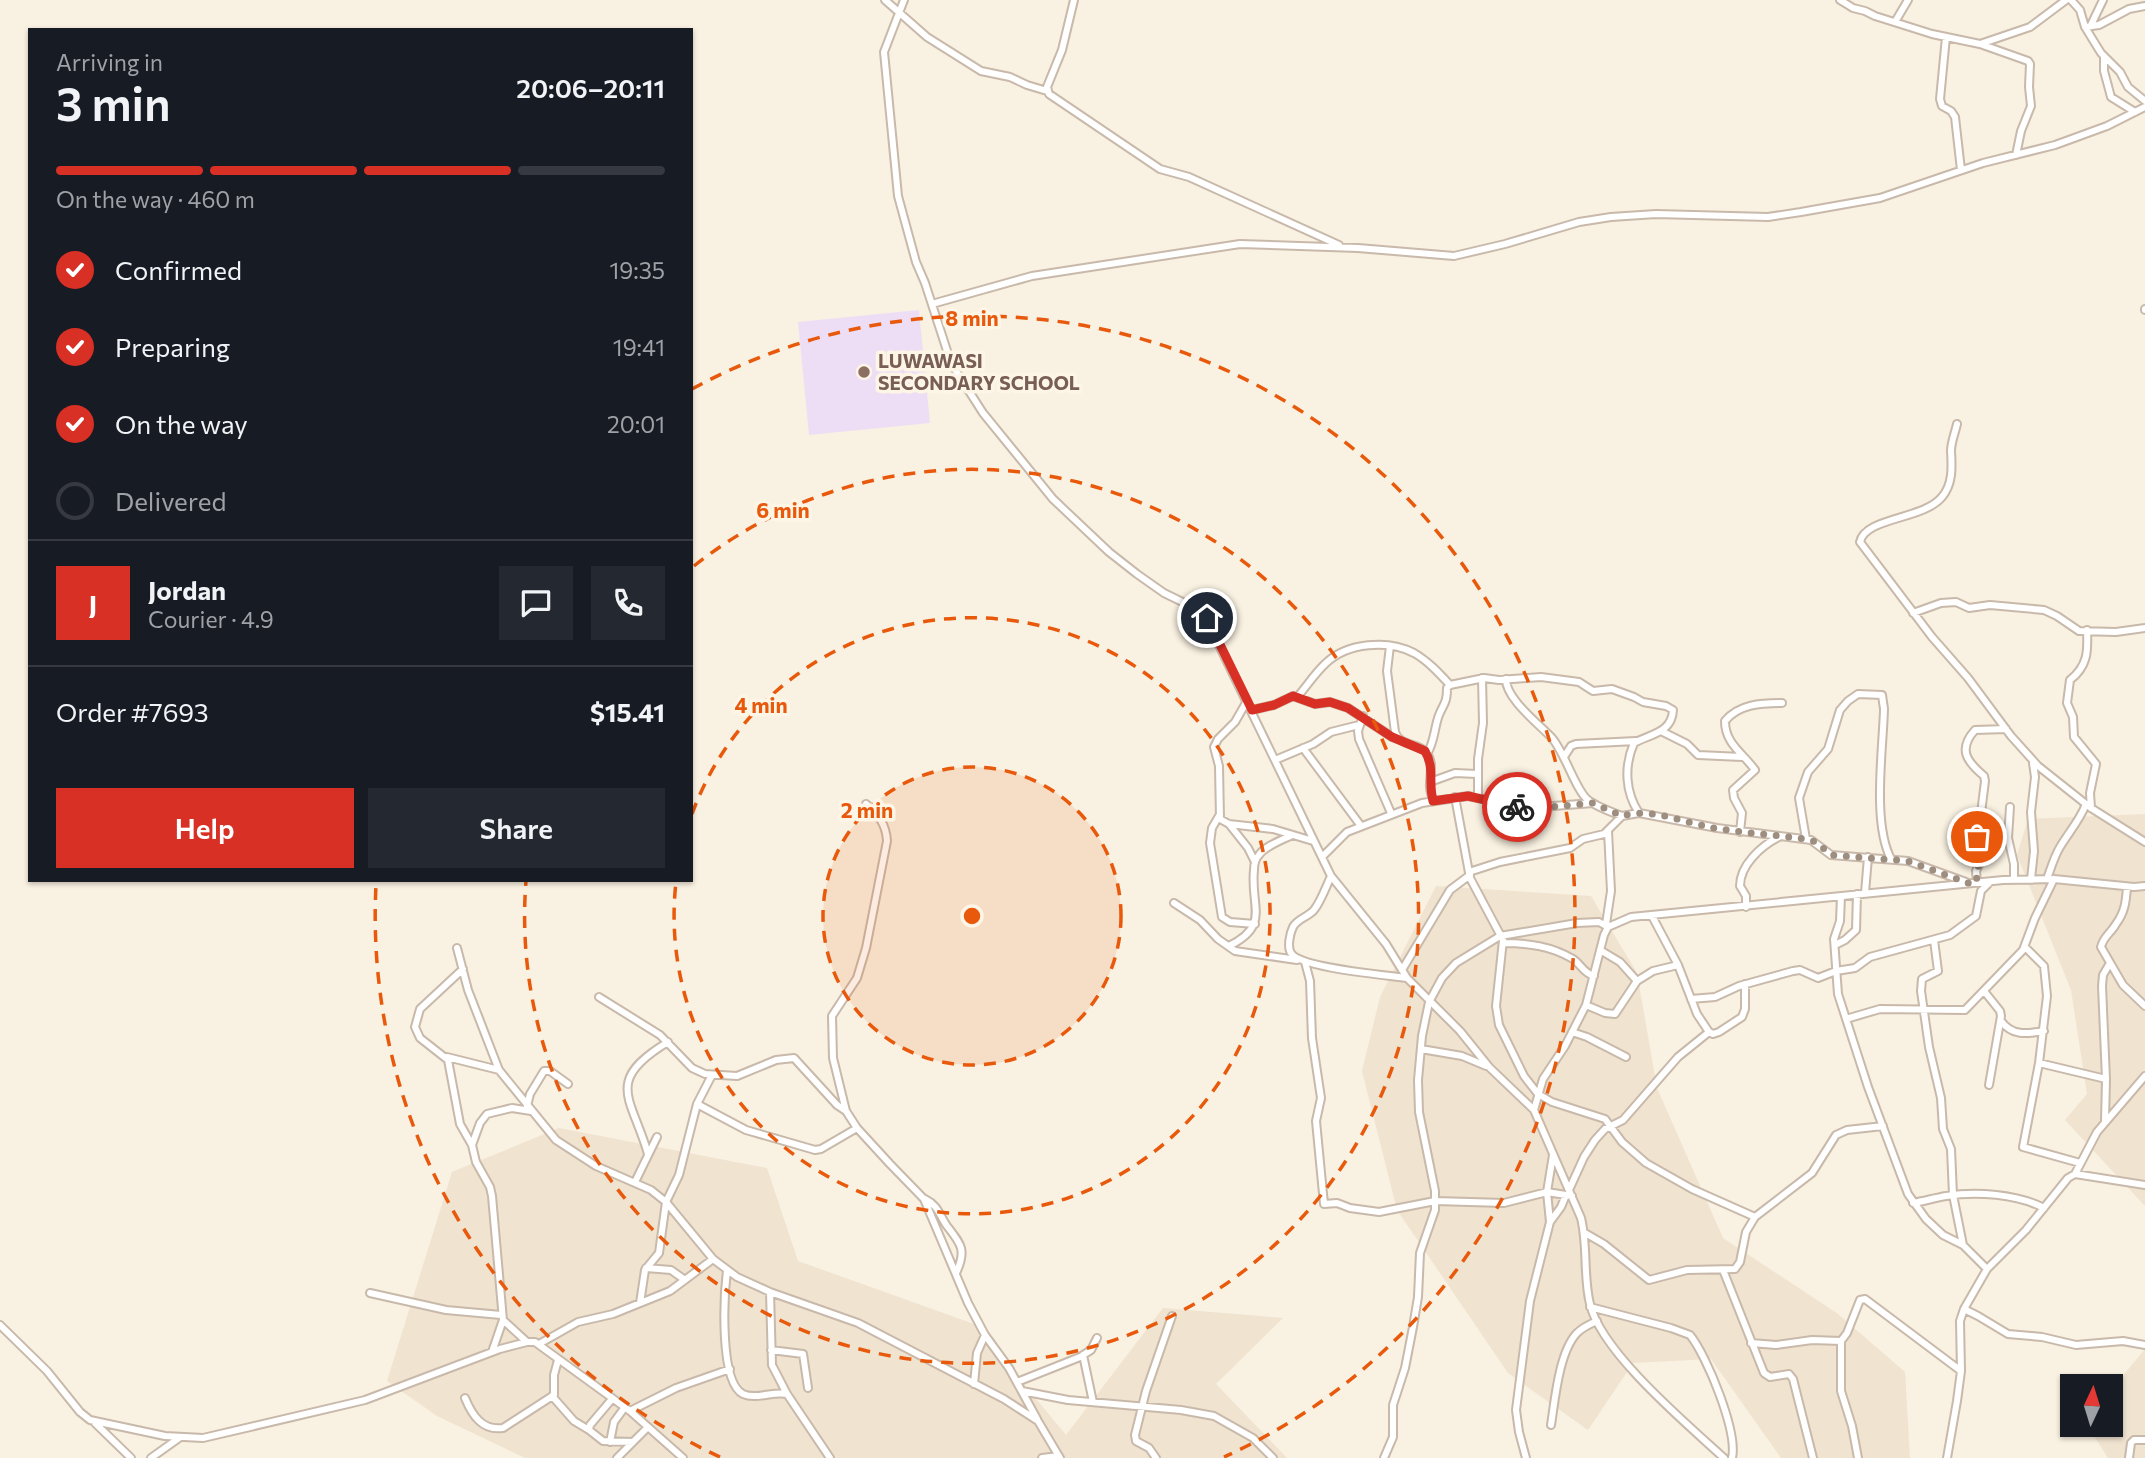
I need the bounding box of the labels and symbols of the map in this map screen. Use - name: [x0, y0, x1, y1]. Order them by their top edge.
- text: 8 min: [945, 305, 999, 330]
- place label: LUWAWASI SECONDARY SCHOOL: [878, 349, 1080, 394]
- marker: LUWAWASI SECONDARY SCHOOL: [856, 364, 872, 380]
- text: 6 min: [756, 497, 810, 522]
- pin: [1177, 588, 1237, 648]
- text: 4 min: [734, 692, 788, 717]
- courier: [1482, 772, 1552, 842]
- text: 2 min: [841, 797, 893, 822]
- pin: [1947, 807, 2007, 867]
- centre of rings: [960, 904, 984, 928]
- north arrow: [2060, 1374, 2123, 1437]

